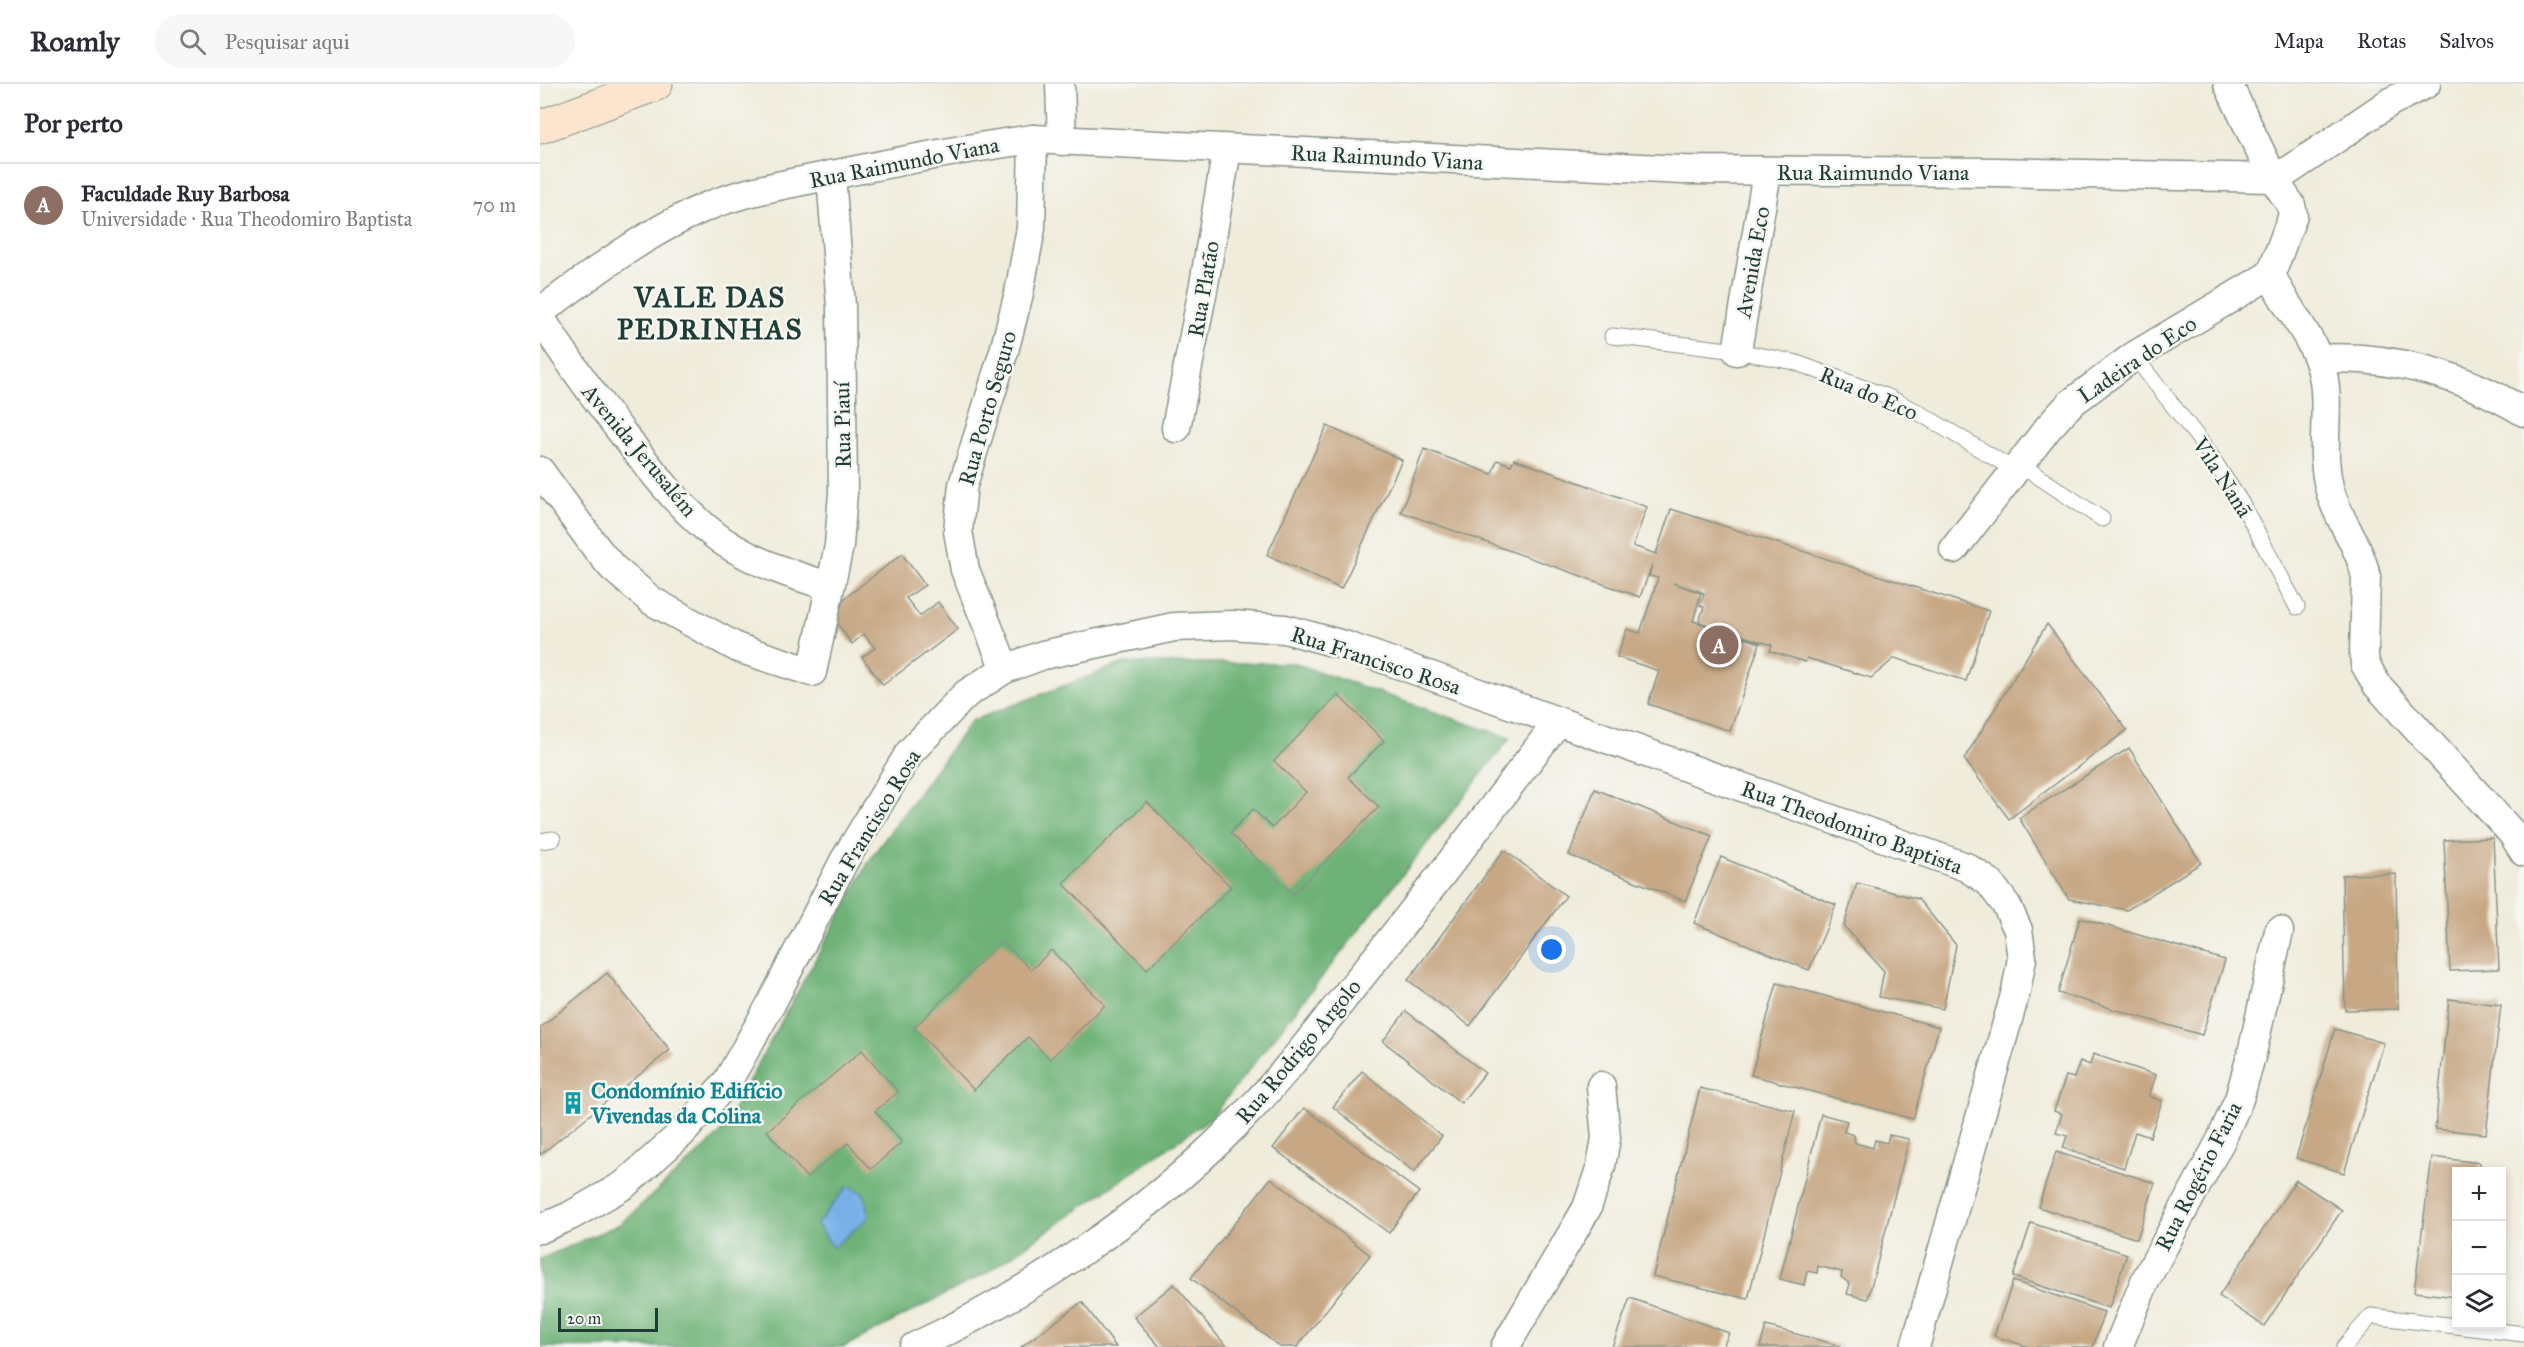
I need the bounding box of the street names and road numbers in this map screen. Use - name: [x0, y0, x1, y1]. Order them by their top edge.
- street label: Rua Raimundo Viana: [807, 131, 1002, 194]
- street label: Rua Raimundo Viana: [1290, 139, 1485, 176]
- street label: Rua Raimundo Viana: [1777, 159, 1970, 186]
- street label: Avenida Eco: [1729, 204, 1776, 321]
- street label: Rua Platão: [1182, 239, 1225, 339]
- street label: Ladeira do Eco: [2073, 310, 2202, 409]
- street label: Rua Porto Seguro: [952, 328, 1022, 489]
- street label: Rua do Eco: [1815, 361, 1922, 426]
- street label: Avenida Jerusalém: [576, 378, 703, 523]
- street label: Rua Piauí: [828, 380, 857, 469]
- street label: Vila Nanã: [2186, 431, 2259, 523]
- street label: Rua Francisco Rosa: [1288, 620, 1465, 701]
- street label: Rua Francisco Rosa: [812, 744, 927, 910]
- street label: Rua Theodomiro Baptista: [1738, 775, 1967, 880]
- street label: Rua Rodrigo Argolo: [1230, 973, 1367, 1129]
- street label: Rua Rogério Faria: [2149, 1096, 2248, 1255]

